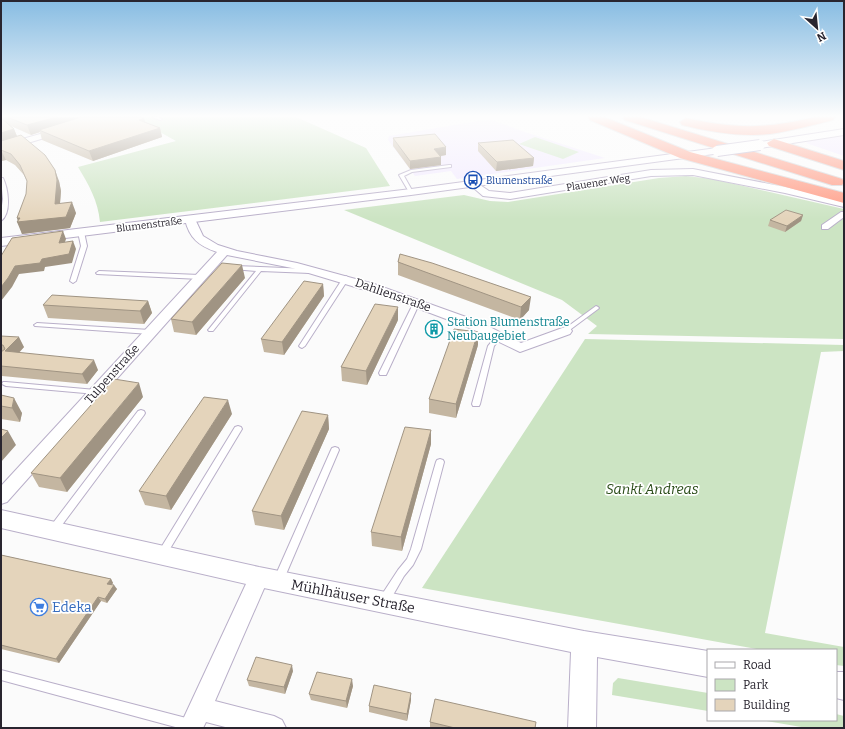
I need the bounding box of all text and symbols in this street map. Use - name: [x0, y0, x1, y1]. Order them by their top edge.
- north arrow: [797, 8, 837, 48]
- text: N: [814, 29, 828, 44]
- bus stop icon: Blumenstraße: [463, 170, 483, 190]
- street label: Plauener Weg: [565, 172, 631, 194]
- place label: Blumenstraße: [486, 175, 553, 187]
- street label: Blumenstraße: [115, 215, 183, 235]
- street label: Dahlienstraße: [353, 275, 433, 315]
- place label: Station Blumenstraße Neubaugebiet: [447, 315, 570, 343]
- building icon: Station Blumenstraße Neubaugebiet: [424, 319, 444, 339]
- street label: Tulpenstraße: [82, 342, 142, 406]
- park label: Sankt Andreas: [606, 481, 699, 498]
- street label: Mühlhäuser Straße: [290, 576, 416, 617]
- supermarket icon: Edeka: [29, 597, 49, 617]
- place label: Edeka: [52, 599, 92, 616]
- legend: [707, 649, 837, 721]
- text: Road: [743, 658, 771, 672]
- text: Park: [743, 678, 769, 692]
- text: Building: [743, 698, 790, 712]

